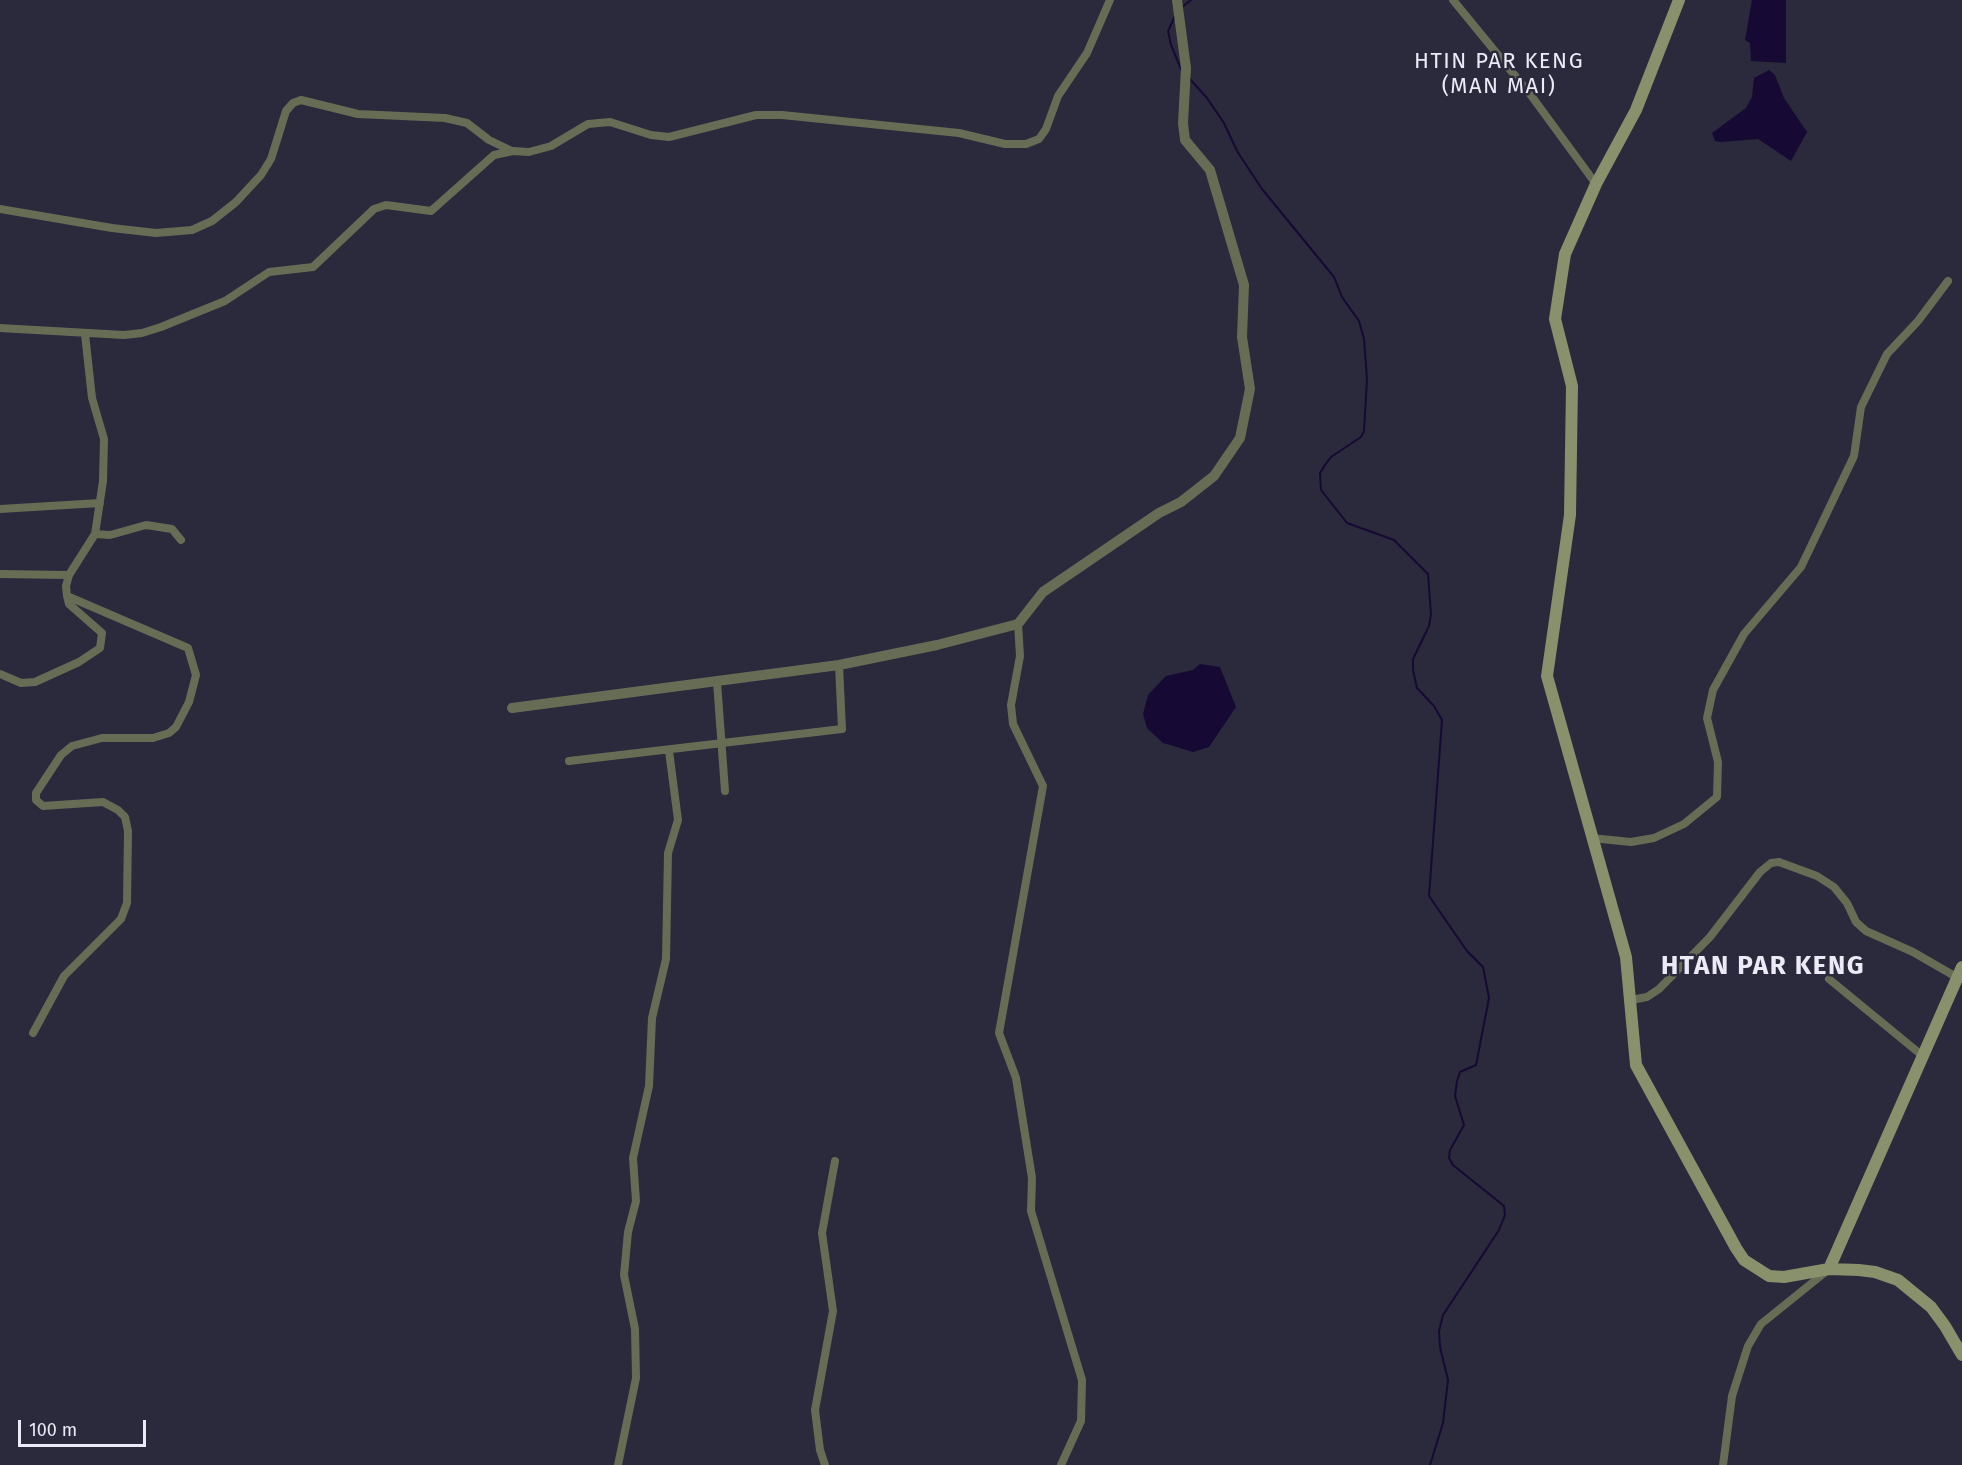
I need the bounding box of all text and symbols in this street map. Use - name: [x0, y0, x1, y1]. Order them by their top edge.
- district label: HTIN PAR KENG (MAN MAI): [1414, 49, 1584, 100]
- district label: HTAN PAR KENG: [1661, 951, 1865, 983]
- scale bar: [21, 1408, 148, 1446]
- text: 100 m: [29, 1419, 77, 1441]

